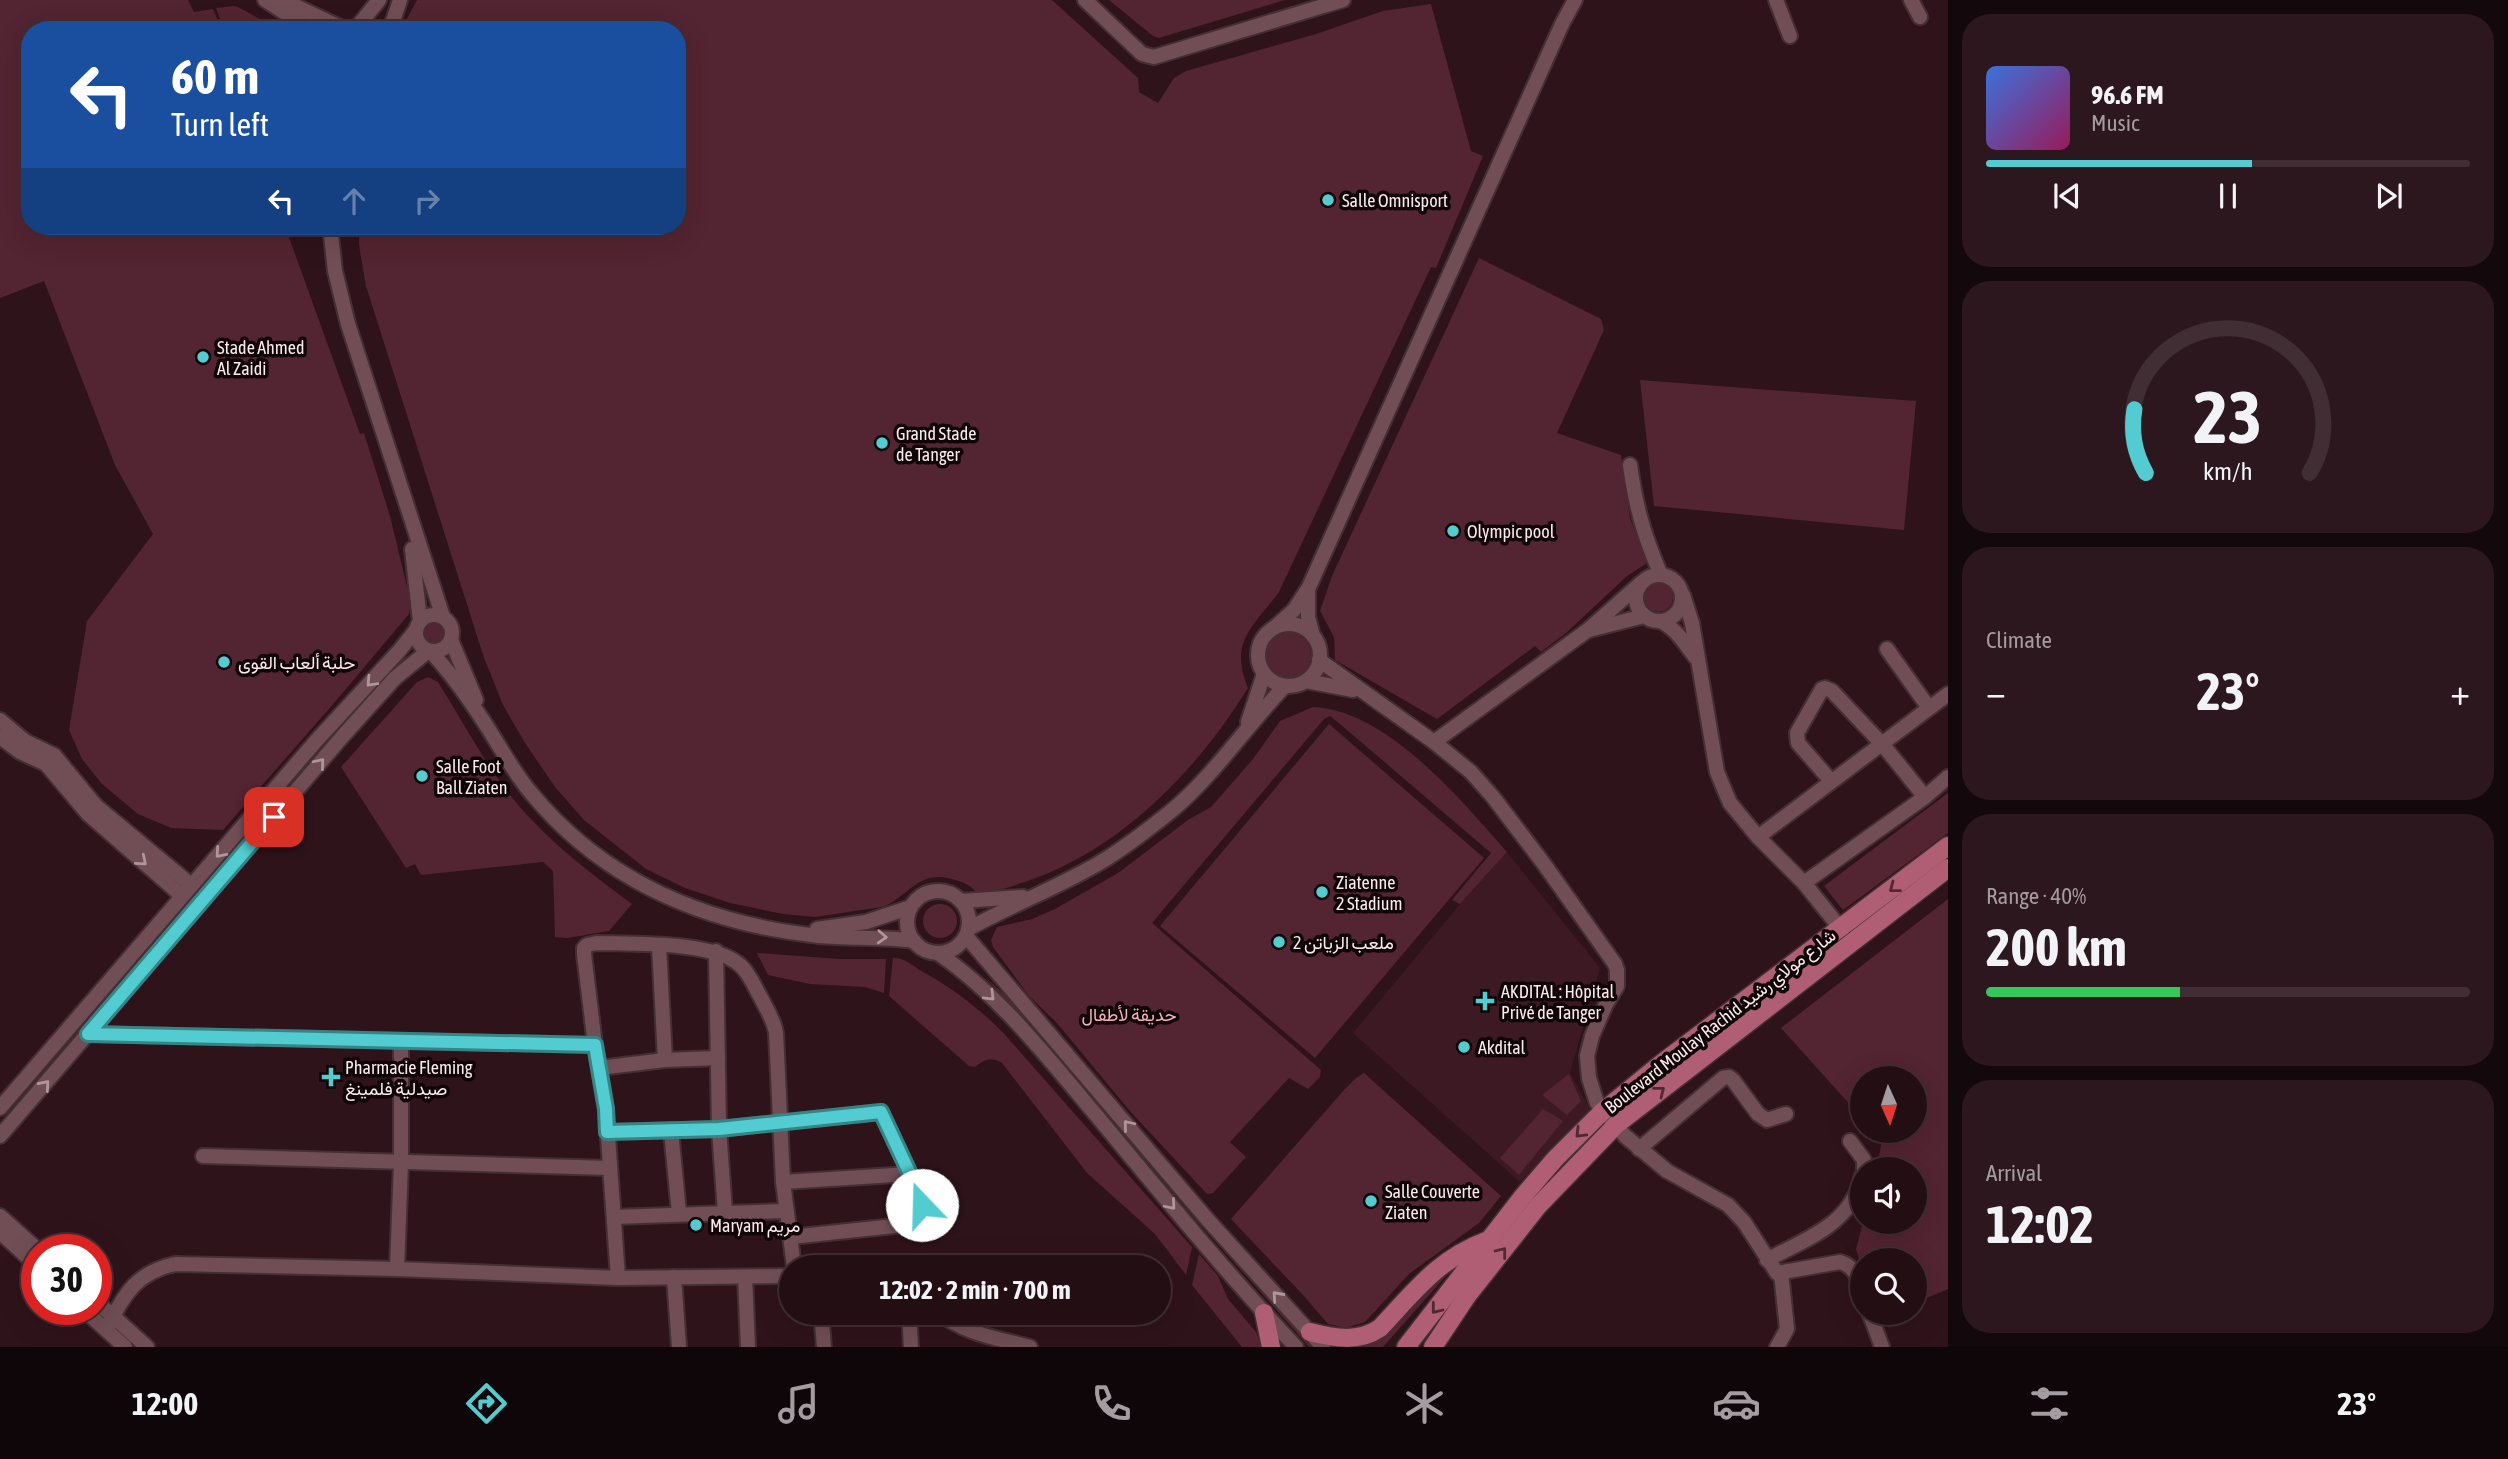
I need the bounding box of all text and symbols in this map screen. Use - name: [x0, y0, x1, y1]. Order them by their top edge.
- text: 60 m: [171, 48, 259, 104]
- icon: left: [56, 49, 147, 140]
- text: 96.6 FM: [2091, 80, 2164, 110]
- text: Turn left: [171, 106, 269, 143]
- text: Music: [2091, 110, 2139, 136]
- icon: previous: [2048, 177, 2086, 215]
- icon: pause: [2209, 177, 2247, 215]
- icon: next: [2370, 177, 2408, 215]
- icon: left: [262, 182, 300, 220]
- icon: ahead: [335, 182, 373, 220]
- icon: right: [408, 182, 446, 220]
- place label: Salle Omnisport: [1342, 190, 1448, 211]
- marker: Salle Omnisport: [1320, 192, 1336, 208]
- place label: Stade Ahmed Al Zaidi: [217, 337, 304, 379]
- marker: Stade Ahmed Al Zaidi: [195, 349, 211, 365]
- text: 23: [2194, 375, 2262, 458]
- place label: Grand Stade de Tanger: [896, 423, 976, 465]
- marker: Grand Stade de Tanger: [874, 435, 890, 451]
- text: km/h: [2203, 457, 2253, 485]
- place label: Olympic pool: [1467, 521, 1555, 542]
- marker: Olympic pool: [1445, 523, 1461, 539]
- text: Climate: [1986, 627, 2052, 653]
- place label: حلبة ألعاب القوى: [238, 652, 355, 674]
- marker: حلبة ألعاب القوى: [216, 654, 232, 670]
- text: 23°: [2196, 661, 2260, 721]
- text: −: [1986, 670, 2006, 713]
- text: +: [2450, 670, 2470, 713]
- one-way arrow: [366, 674, 379, 687]
- place label: Salle Foot Ball Ziaten: [436, 756, 507, 798]
- one-way arrow: [312, 758, 324, 771]
- marker: Salle Foot Ball Ziaten: [414, 768, 430, 784]
- pin: [244, 787, 304, 847]
- icon: arrive: [255, 798, 293, 836]
- one-way arrow: [216, 844, 228, 857]
- one-way arrow: [133, 853, 146, 865]
- place label: Ziatenne 2 Stadium: [1336, 872, 1402, 914]
- one-way arrow: [1890, 879, 1902, 892]
- text: Range · 40%: [1986, 883, 2086, 909]
- marker: Ziatenne 2 Stadium: [1314, 884, 1330, 900]
- text: 200 km: [1986, 917, 2127, 977]
- street label: Boulevard Moulay Rachid شارع مولاي رشيد: [1600, 924, 1843, 1122]
- one-way arrow: [877, 930, 888, 945]
- place label: ملعب الزياتن 2: [1293, 932, 1394, 954]
- marker: ملعب الزياتن 2: [1271, 934, 1287, 950]
- place label: AKDITAL : Hôpital Privé de Tanger: [1501, 981, 1615, 1023]
- one-way arrow: [982, 988, 995, 1001]
- marker: AKDITAL : Hôpital Privé de Tanger: [1475, 991, 1495, 1011]
- park label: حديقة لأطفال: [1081, 1004, 1177, 1026]
- place label: Akdital: [1478, 1037, 1526, 1058]
- marker: Akdital: [1456, 1039, 1472, 1055]
- place label: Pharmacie Fleming صيدلية فلمينغ: [345, 1057, 473, 1101]
- north arrow: [1850, 1066, 1927, 1143]
- map controls: [1850, 1066, 1927, 1325]
- marker: Pharmacie Fleming صيدلية فلمينغ: [323, 1069, 339, 1085]
- one-way arrow: [37, 1080, 49, 1093]
- one-way arrow: [1653, 1086, 1665, 1099]
- one-way arrow: [1124, 1120, 1136, 1133]
- one-way arrow: [1575, 1125, 1588, 1138]
- button: sound: [1850, 1157, 1927, 1234]
- text: Arrival: [1986, 1160, 2042, 1186]
- position arrow: [885, 1168, 959, 1242]
- place label: Salle Couverte Ziaten: [1385, 1181, 1480, 1223]
- marker: Salle Couverte Ziaten: [1363, 1193, 1379, 1209]
- text: 12:02: [1986, 1194, 2094, 1254]
- one-way arrow: [1163, 1197, 1175, 1210]
- place label: Maryam مريم: [710, 1215, 800, 1238]
- marker: Maryam مريم: [688, 1217, 704, 1233]
- speed limit sign: 30: [21, 1234, 112, 1325]
- one-way arrow: [1493, 1248, 1506, 1260]
- button: search: [1850, 1248, 1927, 1325]
- text: 12:02 · 2 min · 700 m: [879, 1275, 1071, 1305]
- one-way arrow: [1273, 1291, 1285, 1304]
- one-way arrow: [1431, 1301, 1444, 1313]
- icon: directions: [462, 1379, 511, 1428]
- icon: music: [774, 1379, 823, 1428]
- icon: phone: [1087, 1379, 1136, 1428]
- icon: climate: [1400, 1379, 1449, 1428]
- icon: car: [1712, 1379, 1761, 1428]
- icon: filters: [2025, 1379, 2074, 1428]
- text: 12:00: [132, 1385, 198, 1422]
- text: 23°: [2337, 1385, 2376, 1422]

